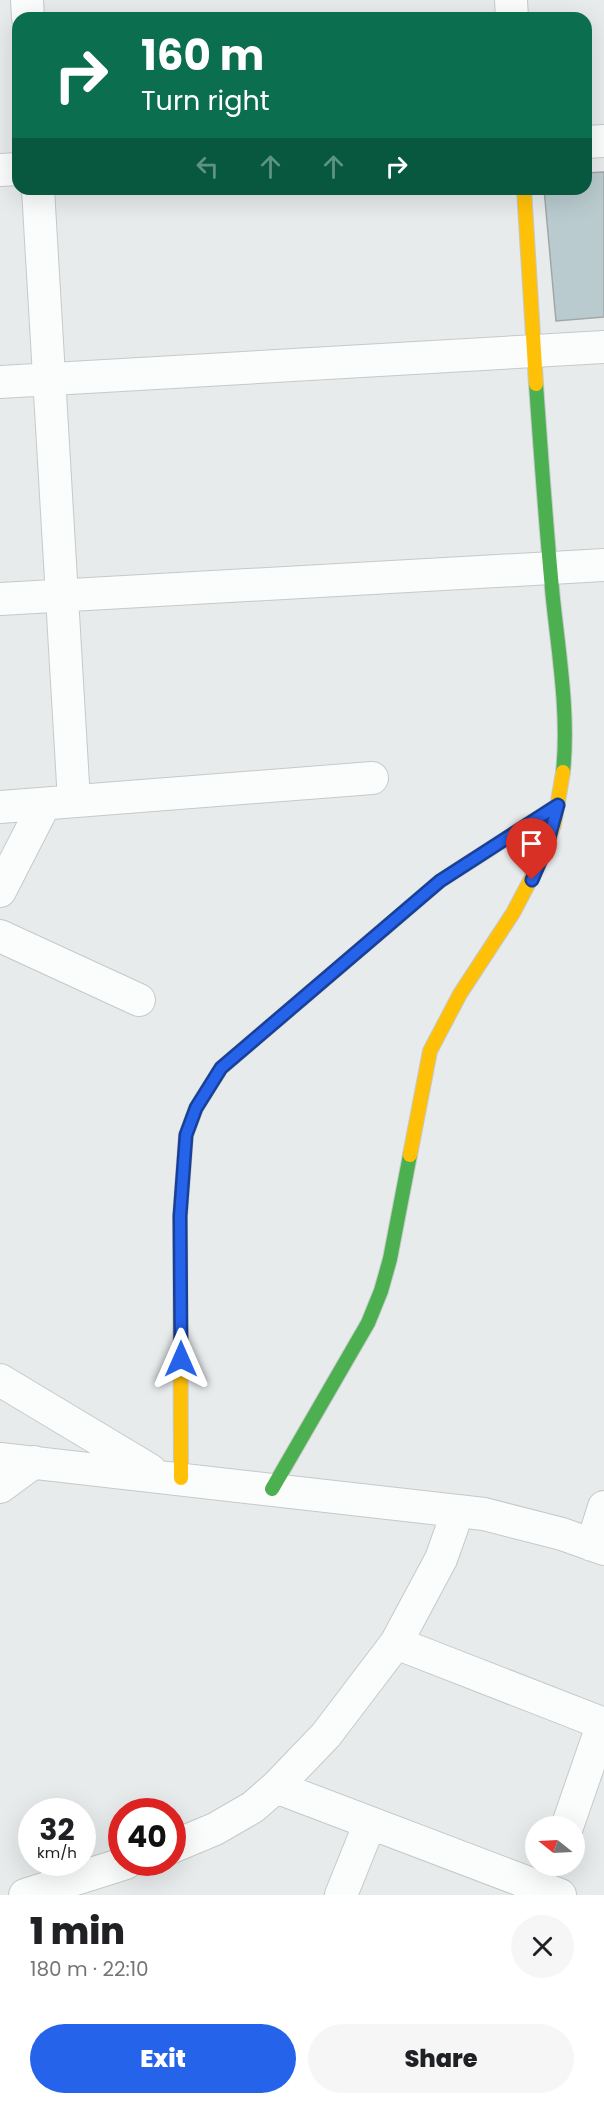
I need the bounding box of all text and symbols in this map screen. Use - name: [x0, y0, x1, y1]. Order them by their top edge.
- text: 160 m: [141, 26, 264, 85]
- icon: right: [42, 36, 120, 114]
- text: Turn right: [141, 82, 270, 119]
- icon: left: [191, 150, 224, 183]
- icon: ahead: [254, 150, 287, 183]
- icon: ahead: [317, 150, 350, 183]
- icon: right: [380, 150, 413, 183]
- pin: [506, 818, 557, 880]
- icon: arrive: [515, 827, 548, 860]
- position arrow: [149, 1327, 213, 1391]
- speed limit sign: 40: [108, 1798, 186, 1876]
- text: 32: [39, 1808, 75, 1851]
- north arrow: [525, 1816, 585, 1876]
- map controls: [525, 1816, 585, 1876]
- text: km/h: [37, 1842, 77, 1863]
- text: 1 min: [30, 1906, 125, 1957]
- button: close: [511, 1915, 574, 1978]
- text: 180 m · 22:10: [30, 1955, 149, 1983]
- button: Exit: [30, 2024, 296, 2093]
- button: Share: [308, 2024, 574, 2093]

